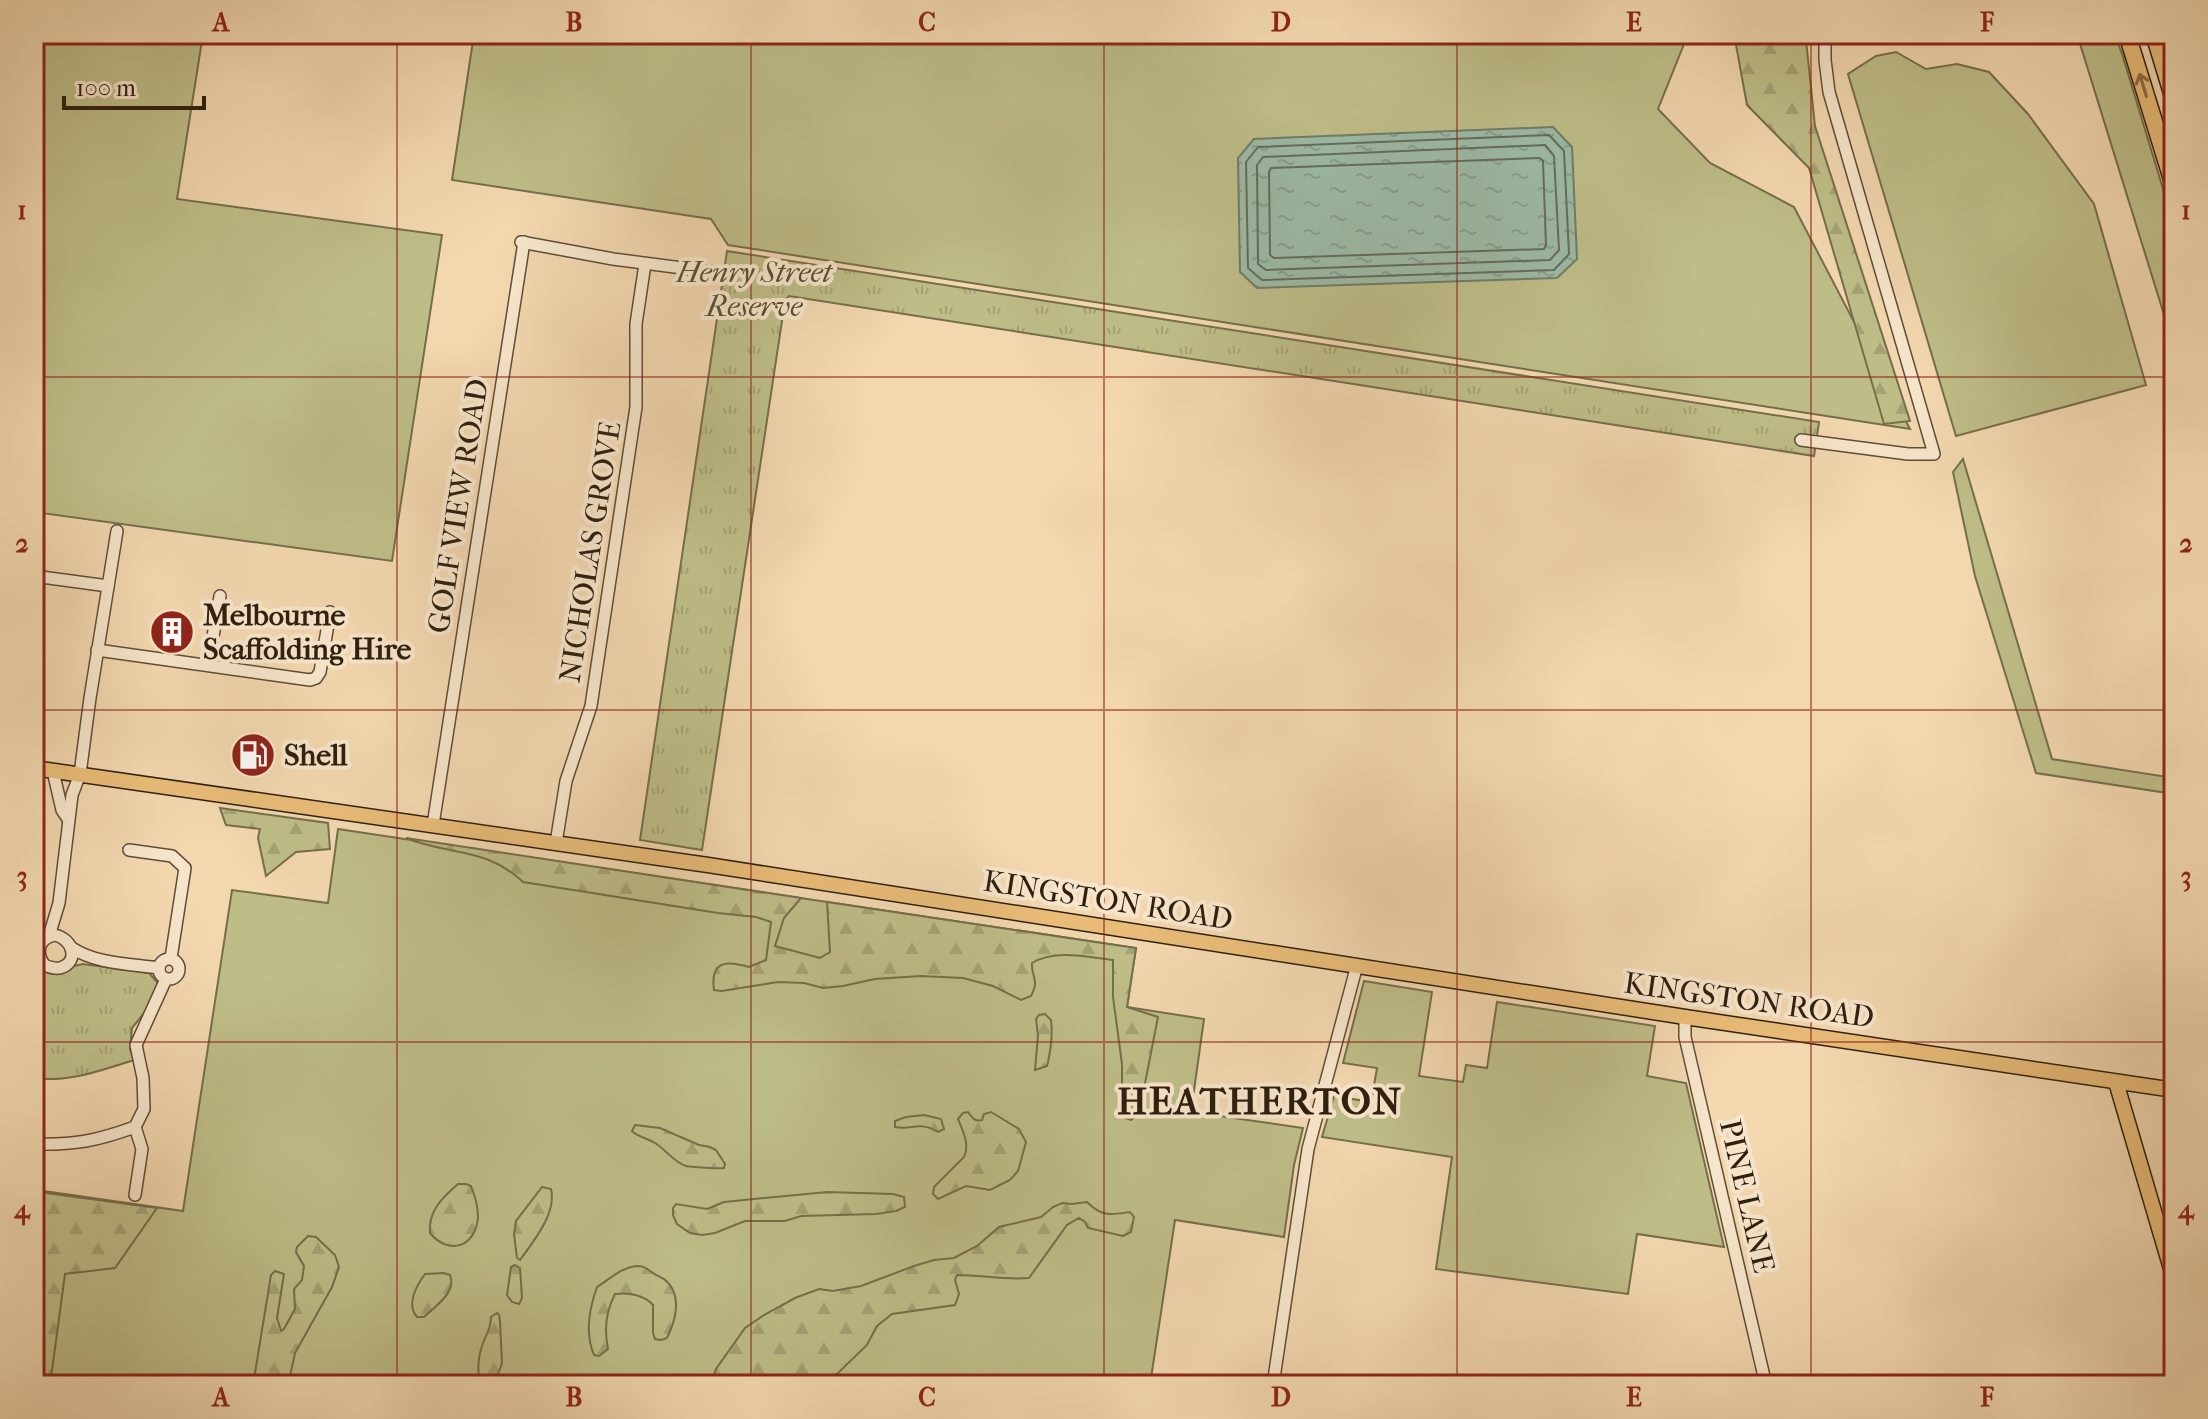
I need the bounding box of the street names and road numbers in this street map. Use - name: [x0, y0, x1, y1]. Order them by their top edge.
- street label: GOLF VIEW ROAD: [421, 376, 496, 636]
- street label: NICHOLAS GROVE: [553, 419, 628, 685]
- street label: KINGSTON ROAD: [981, 864, 1235, 937]
- street label: KINGSTON ROAD: [1622, 966, 1876, 1035]
- street label: PINE LANE: [1712, 1116, 1781, 1276]

